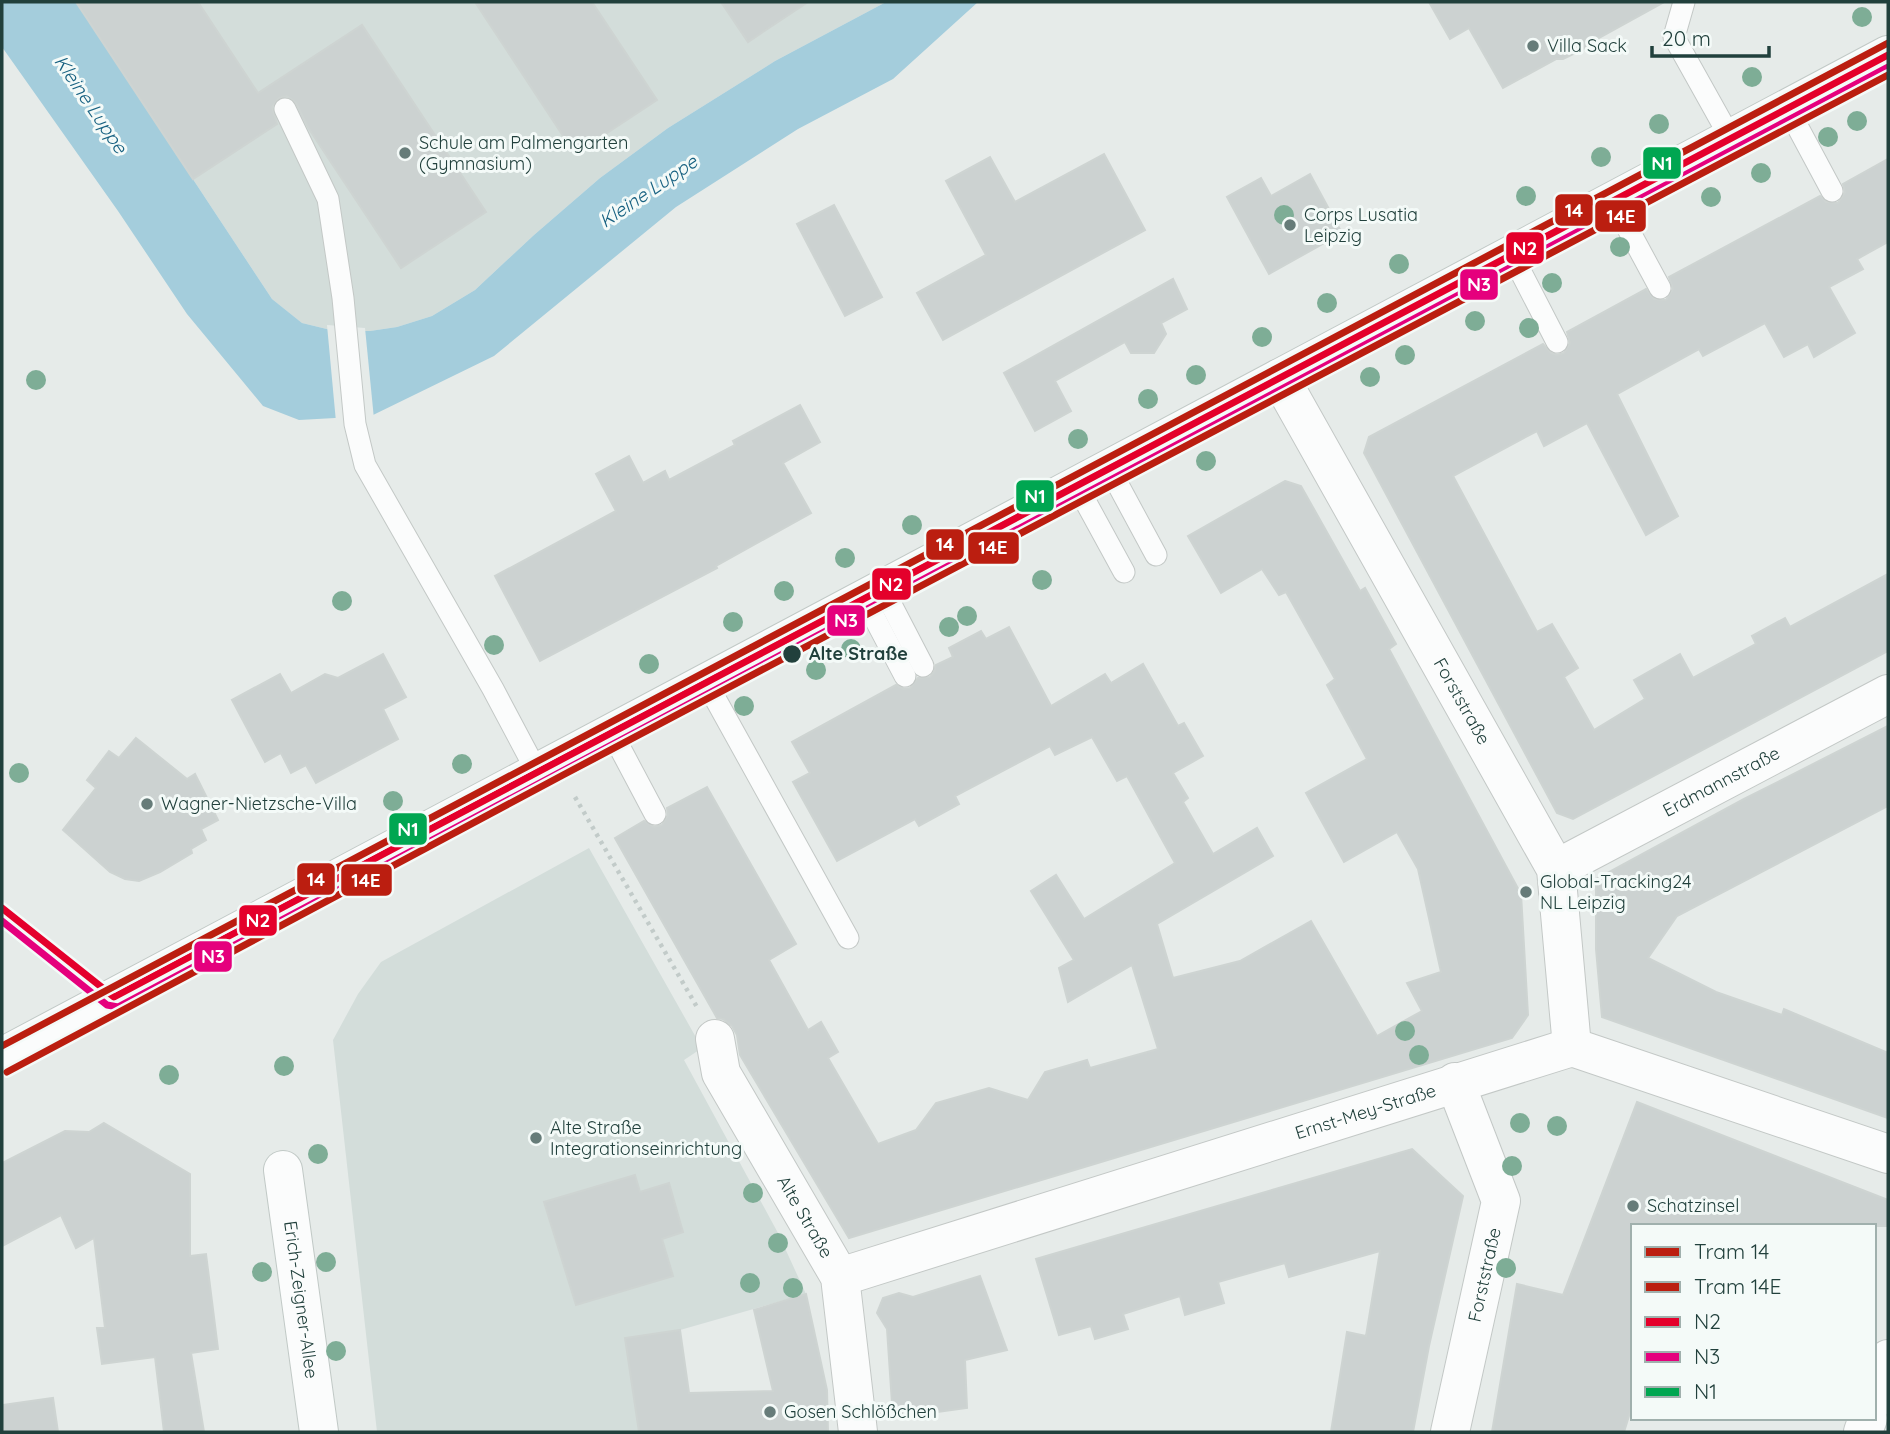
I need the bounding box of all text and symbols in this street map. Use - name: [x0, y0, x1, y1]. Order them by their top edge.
- scale bar: [1652, 14, 1769, 58]
- text: 20 m: [1662, 25, 1711, 51]
- place label: Villa Sack: [1547, 34, 1627, 57]
- marker: Villa Sack: [1525, 38, 1541, 54]
- water label: Kleine Luppe: [49, 50, 133, 159]
- place label: Schule am Palmengarten (Gymnasium): [419, 131, 628, 175]
- marker: Schule am Palmengarten (Gymnasium): [397, 145, 413, 161]
- line badge: N1: [1642, 146, 1682, 180]
- water label: Kleine Luppe: [594, 149, 703, 233]
- text: N1: [1651, 151, 1673, 175]
- line badge: 14: [1554, 193, 1594, 227]
- text: 14: [1565, 198, 1583, 222]
- line badge: 14E: [1594, 199, 1647, 233]
- place label: Corps Lusatia Leipzig: [1304, 203, 1418, 247]
- text: 14E: [1606, 204, 1636, 228]
- marker: Corps Lusatia Leipzig: [1282, 217, 1298, 233]
- line badge: N2: [1505, 231, 1545, 265]
- text: N2: [1513, 236, 1537, 260]
- line badge: N3: [1459, 268, 1499, 301]
- text: N3: [1467, 272, 1491, 296]
- line badge: N1: [1015, 479, 1055, 513]
- text: N1: [1024, 484, 1046, 508]
- line badge: 14: [925, 528, 965, 561]
- line badge: 14E: [967, 531, 1020, 565]
- text: 14: [936, 532, 954, 556]
- text: 14E: [978, 535, 1008, 559]
- line badge: N2: [871, 567, 912, 601]
- text: N2: [879, 572, 903, 596]
- line badge: N3: [826, 604, 866, 637]
- text: N3: [834, 608, 858, 632]
- place label: Alte Straße: [809, 642, 908, 665]
- marker: Alte Straße: [781, 643, 803, 665]
- street label: Forststraße: [1429, 654, 1496, 749]
- street label: Erdmannstraße: [1659, 741, 1784, 822]
- place label: Wagner-Nietzsche-Villa: [161, 792, 357, 815]
- marker: Wagner-Nietzsche-Villa: [139, 796, 155, 812]
- line badge: N1: [388, 812, 428, 846]
- text: N1: [397, 817, 419, 841]
- line badge: 14: [296, 862, 336, 896]
- line badge: 14E: [340, 863, 393, 897]
- text: 14: [307, 867, 325, 891]
- text: 14E: [351, 868, 381, 892]
- place label: Global-Tracking24 NL Leipzig: [1540, 870, 1691, 914]
- marker: Global-Tracking24 NL Leipzig: [1518, 884, 1534, 900]
- line badge: N2: [238, 904, 278, 937]
- text: N2: [246, 908, 270, 932]
- line badge: N3: [193, 940, 233, 973]
- text: N3: [201, 944, 225, 968]
- street label: Ernst-Mey-Straße: [1292, 1078, 1439, 1144]
- place label: Alte Straße Integrationseinrichtung: [550, 1116, 742, 1160]
- marker: Alte Straße Integrationseinrichtung: [528, 1130, 544, 1146]
- street label: Alte Straße: [772, 1171, 838, 1262]
- place label: Schatzinsel: [1647, 1194, 1739, 1217]
- marker: Schatzinsel: [1625, 1198, 1641, 1214]
- street label: Erich-Zeigner-Allee: [279, 1219, 324, 1380]
- legend: [1631, 1224, 1876, 1420]
- street label: Forststraße: [1463, 1225, 1506, 1324]
- text: Tram 14: [1694, 1238, 1769, 1264]
- text: Tram 14E: [1694, 1273, 1781, 1299]
- text: N2: [1694, 1308, 1721, 1334]
- text: N3: [1694, 1343, 1720, 1369]
- text: N1: [1694, 1378, 1717, 1404]
- place label: Gosen Schlößchen: [784, 1400, 937, 1423]
- marker: Gosen Schlößchen: [762, 1404, 778, 1420]

